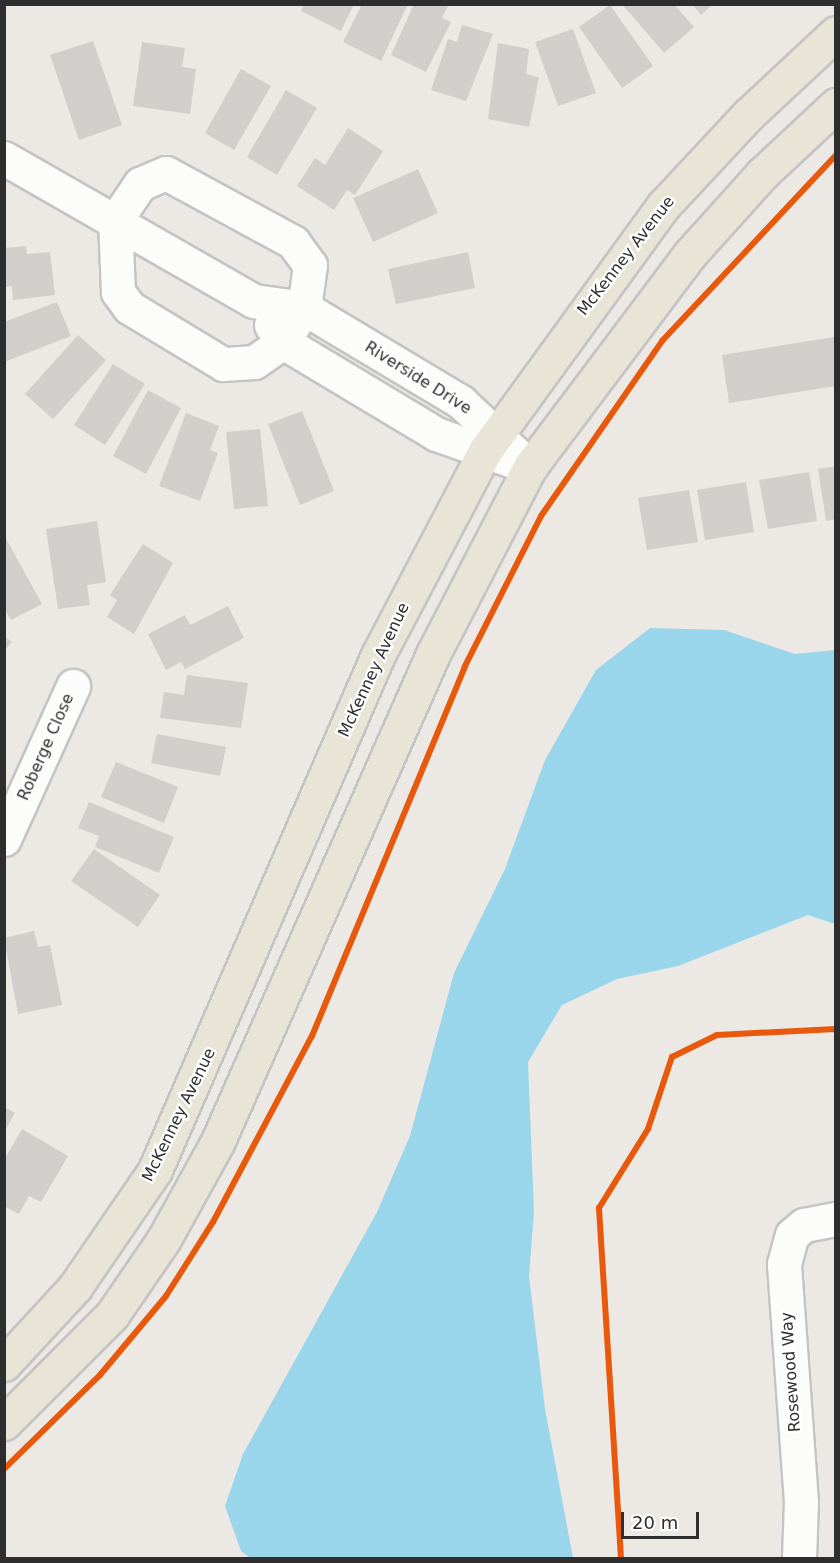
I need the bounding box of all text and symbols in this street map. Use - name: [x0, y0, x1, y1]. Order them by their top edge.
- street label: McKenney Avenue: [573, 192, 679, 320]
- street label: Riverside Drive: [361, 338, 475, 418]
- street label: McKenney Avenue: [334, 600, 414, 740]
- street label: Roberge Close: [14, 690, 78, 804]
- street label: McKenney Avenue: [138, 1045, 220, 1185]
- street label: Rosewood Way: [777, 1311, 805, 1433]
- scale bar: [624, 1500, 702, 1538]
- text: 20 m: [632, 1512, 678, 1533]

